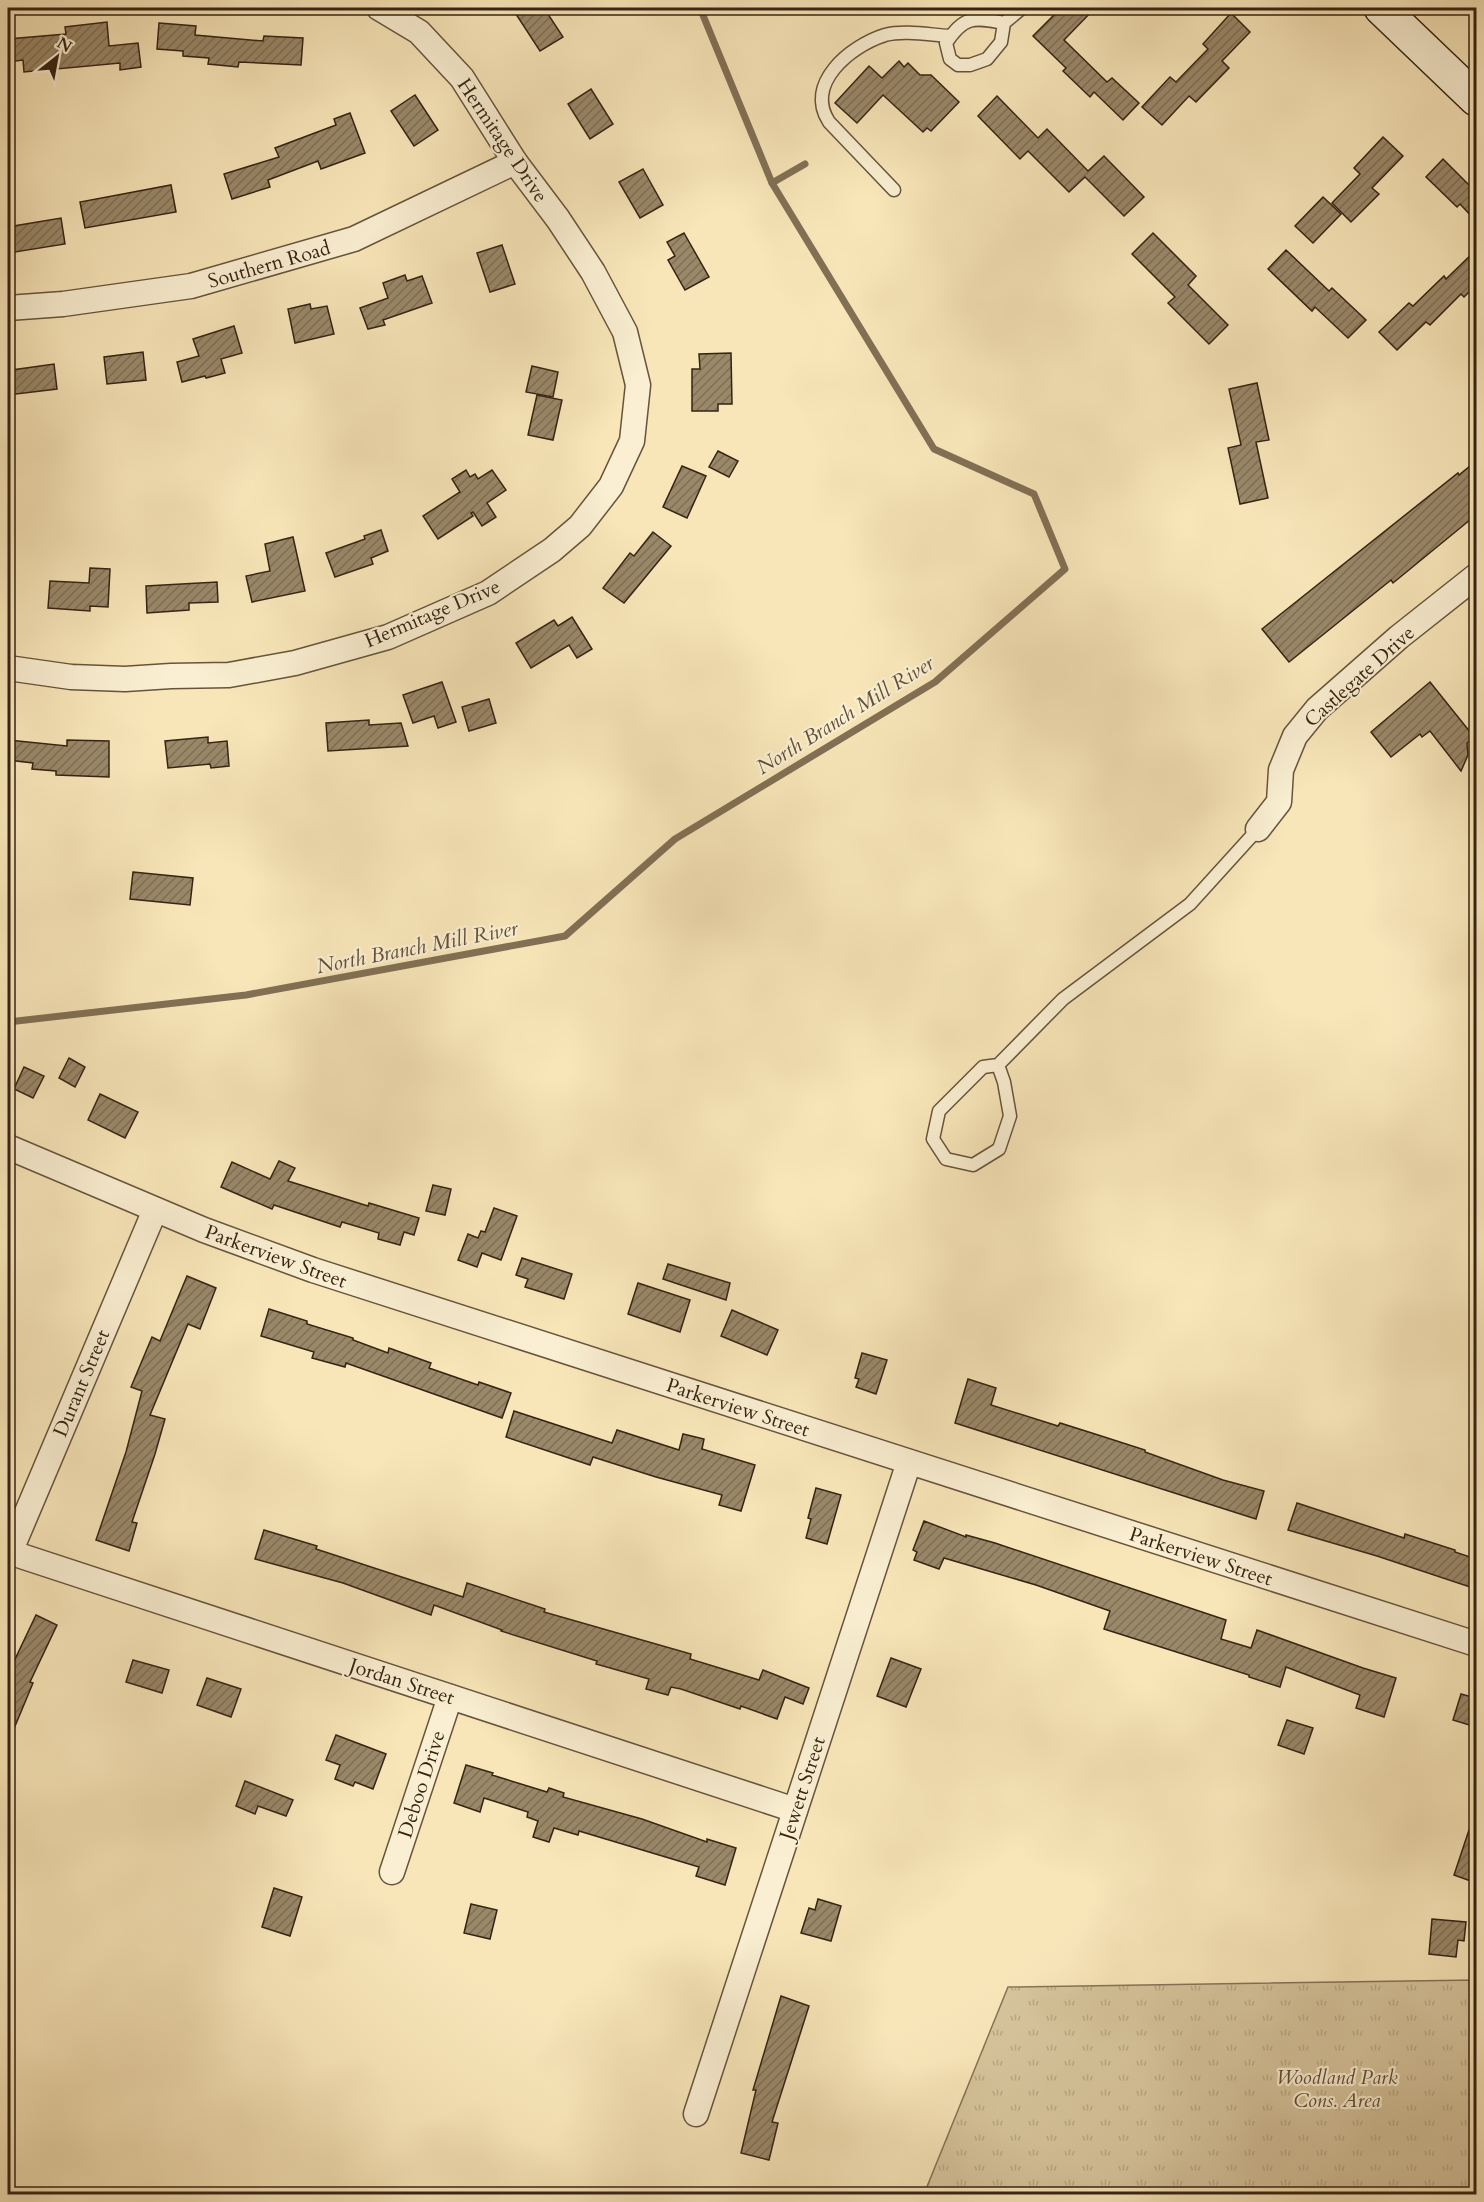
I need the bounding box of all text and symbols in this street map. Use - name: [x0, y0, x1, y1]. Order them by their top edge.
- north arrow: [27, 27, 87, 87]
- text: N: [53, 32, 76, 58]
- street label: Hermitage Drive: [451, 73, 554, 208]
- street label: Southern Road: [205, 234, 334, 295]
- street label: Hermitage Drive: [360, 573, 504, 654]
- street label: Castlegate Drive: [1298, 619, 1420, 733]
- water label: North Branch Mill River: [751, 648, 941, 782]
- water label: North Branch Mill River: [314, 914, 521, 981]
- street label: Parkerview Street: [201, 1218, 351, 1295]
- street label: Durant Street: [47, 1325, 116, 1441]
- street label: Parkerview Street: [663, 1372, 814, 1444]
- street label: Parkerview Street: [1126, 1521, 1277, 1593]
- street label: Jordan Street: [343, 1651, 459, 1711]
- street label: Deboo Drive: [391, 1727, 452, 1841]
- street label: Jewett Street: [772, 1732, 832, 1846]
- park label: Woodland Park Cons. Area: [1276, 2064, 1398, 2114]

